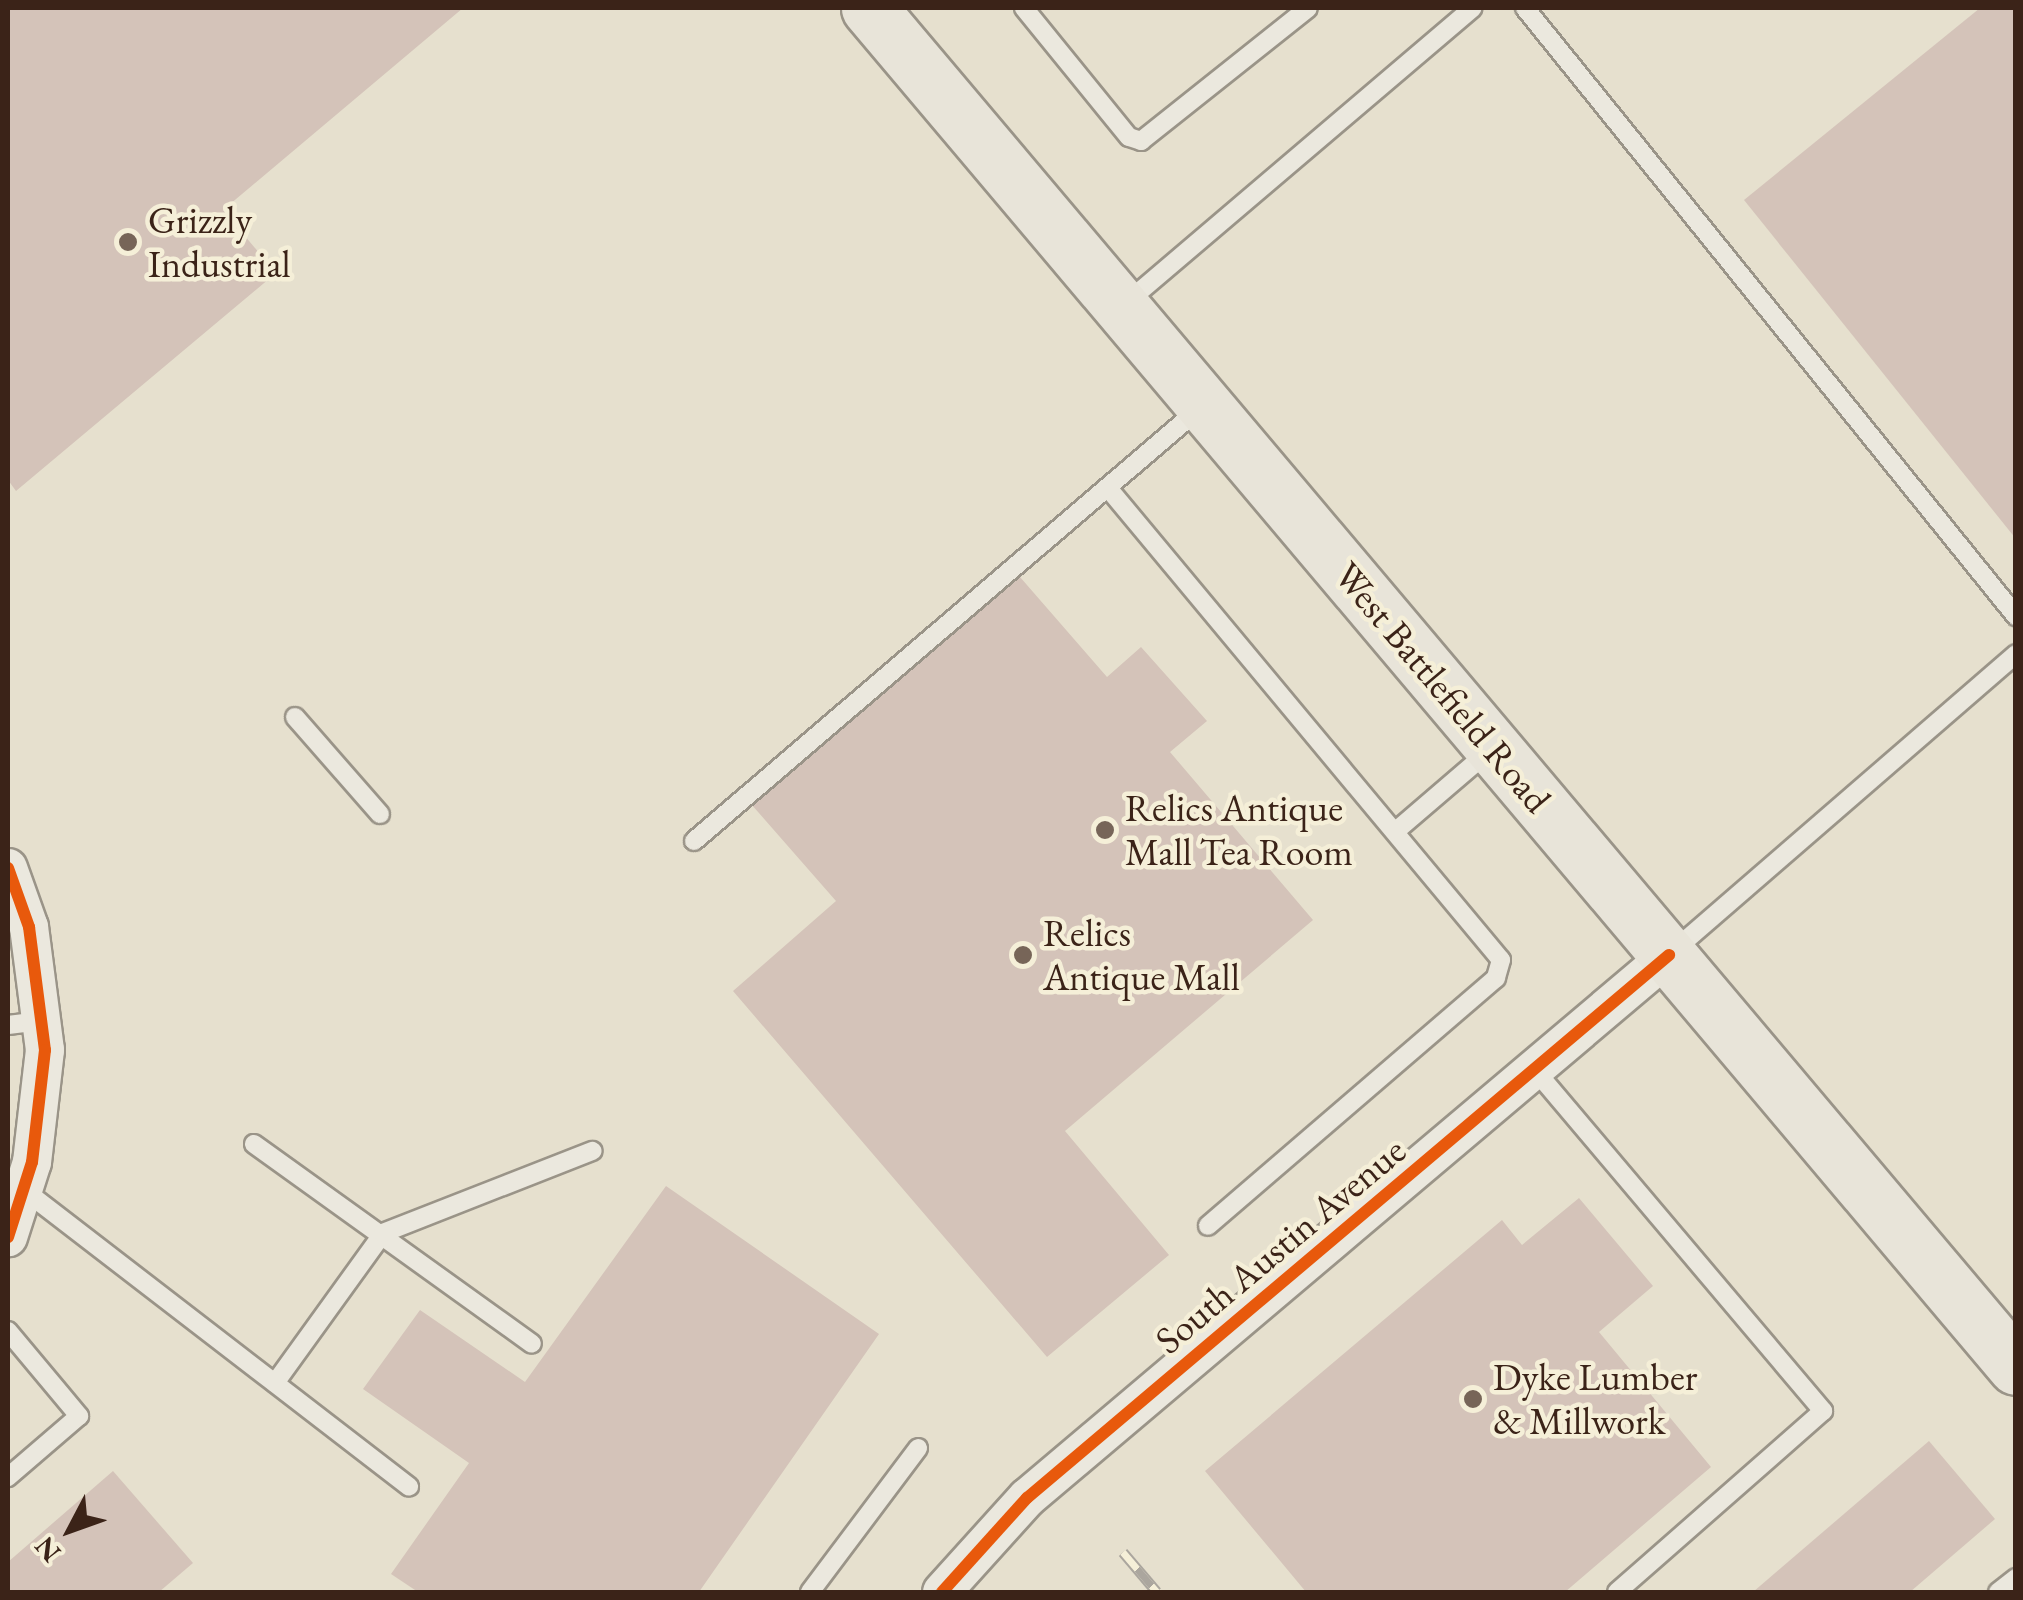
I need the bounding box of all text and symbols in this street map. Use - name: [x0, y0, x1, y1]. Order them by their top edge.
- place label: Grizzly Industrial: [148, 197, 291, 286]
- marker: Grizzly Industrial: [117, 231, 139, 253]
- street label: West Battlefield Road: [1325, 552, 1561, 822]
- place label: Relics Antique Mall Tea Room: [1125, 785, 1353, 874]
- marker: Relics Antique Mall Tea Room: [1094, 819, 1116, 841]
- place label: Relics Antique Mall: [1043, 910, 1240, 999]
- marker: Relics Antique Mall: [1012, 944, 1034, 966]
- street label: South Austin Avenue: [1146, 1127, 1414, 1363]
- place label: Dyke Lumber & Millwork: [1493, 1354, 1697, 1444]
- marker: Dyke Lumber & Millwork: [1462, 1388, 1484, 1410]
- north arrow: [20, 1480, 120, 1580]
- text: N: [26, 1529, 68, 1570]

